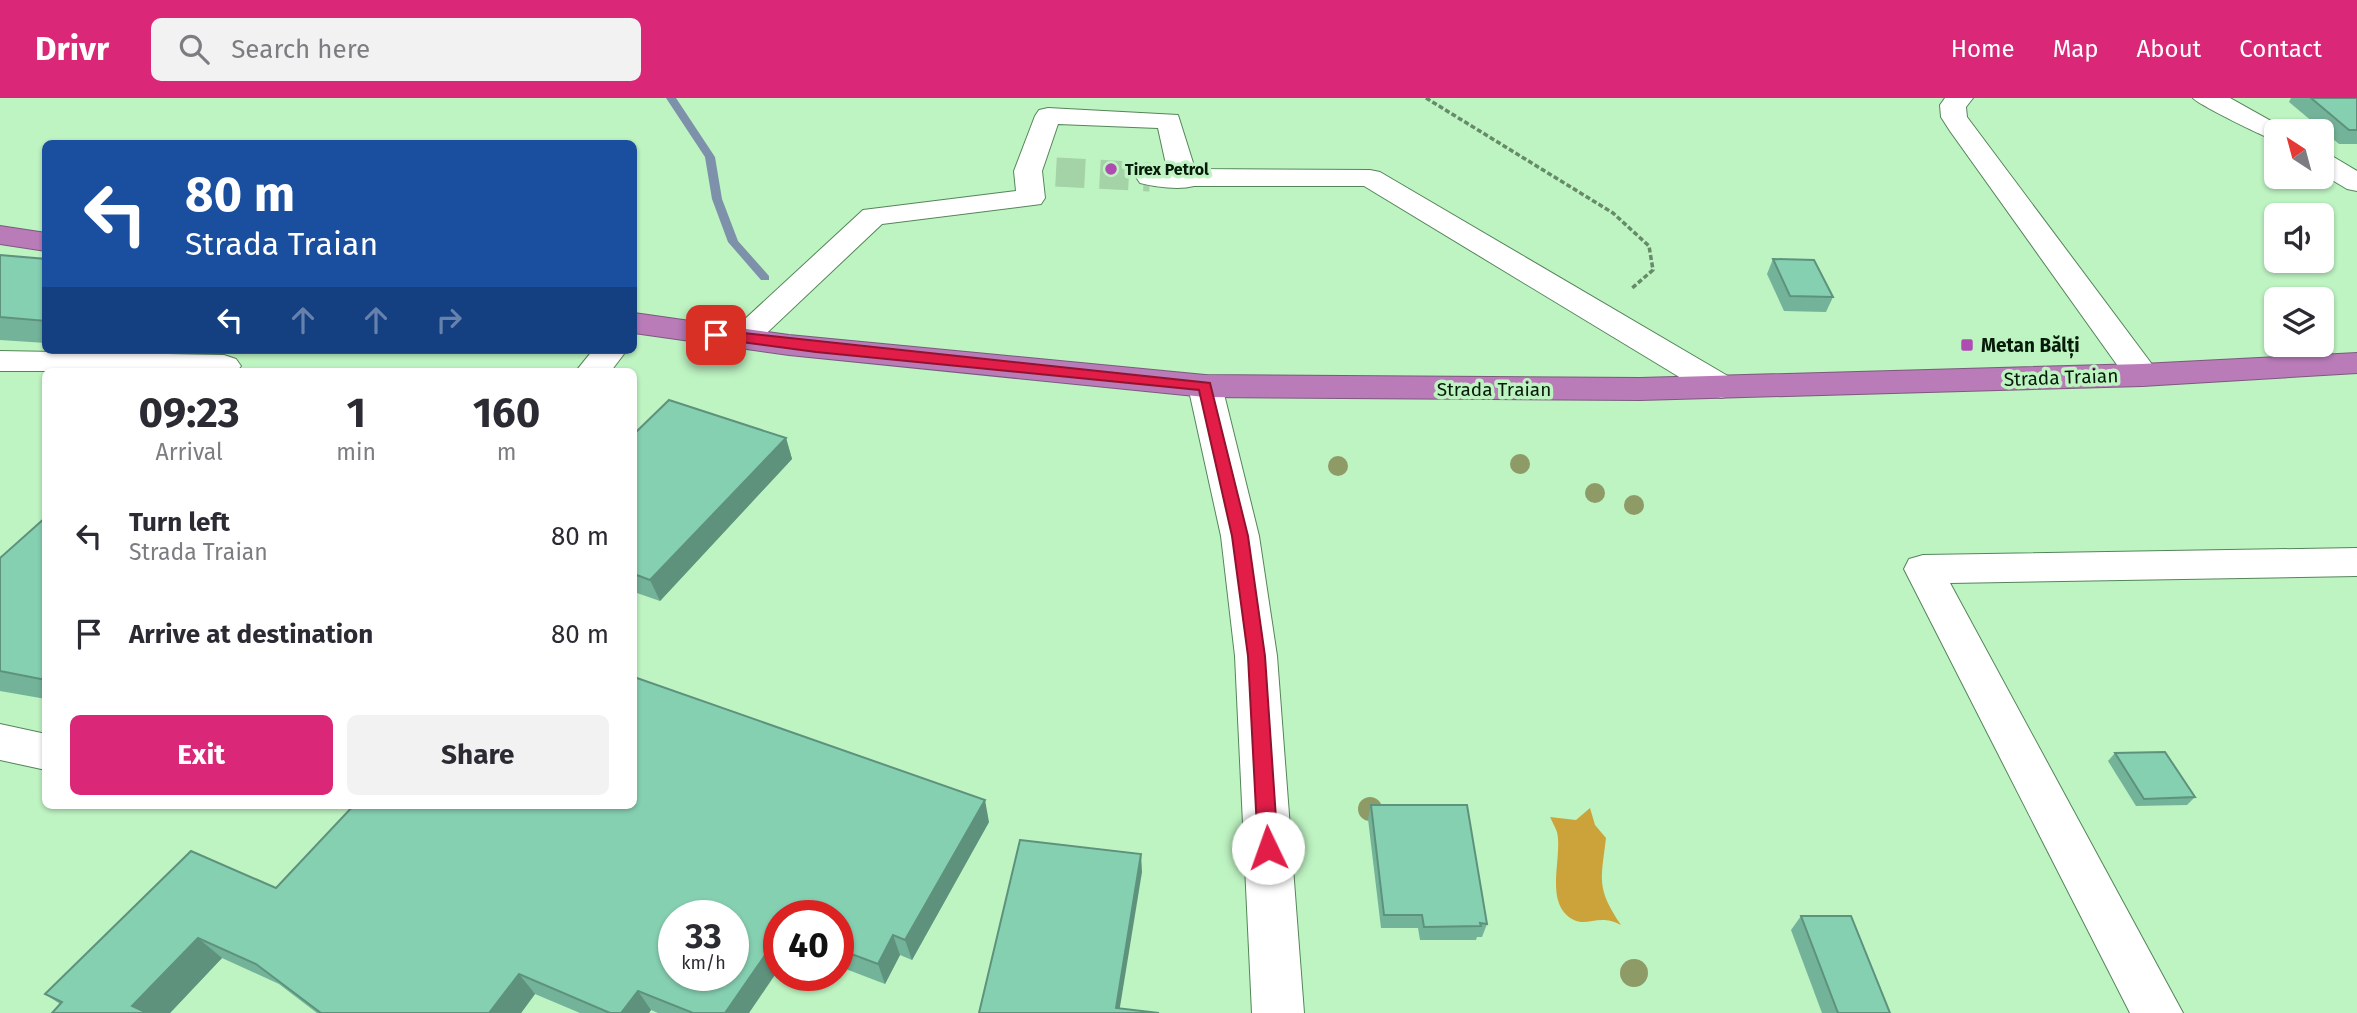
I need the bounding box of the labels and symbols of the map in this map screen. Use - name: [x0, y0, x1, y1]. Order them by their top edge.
- north arrow: [2264, 119, 2334, 189]
- place label: Tirex Petrol: [1125, 160, 1209, 179]
- marker: Tirex Petrol: [1103, 161, 1119, 177]
- pin: [686, 305, 746, 365]
- place label: Metan Bălți: [1981, 334, 2080, 359]
- marker: Metan Bălți: [1959, 337, 1975, 353]
- street label: Strada Trаian: [2003, 364, 2119, 391]
- street label: Strada Trаian: [1437, 378, 1551, 401]
- position arrow: [1231, 811, 1305, 885]
- speed limit sign: 40: [763, 900, 854, 991]

